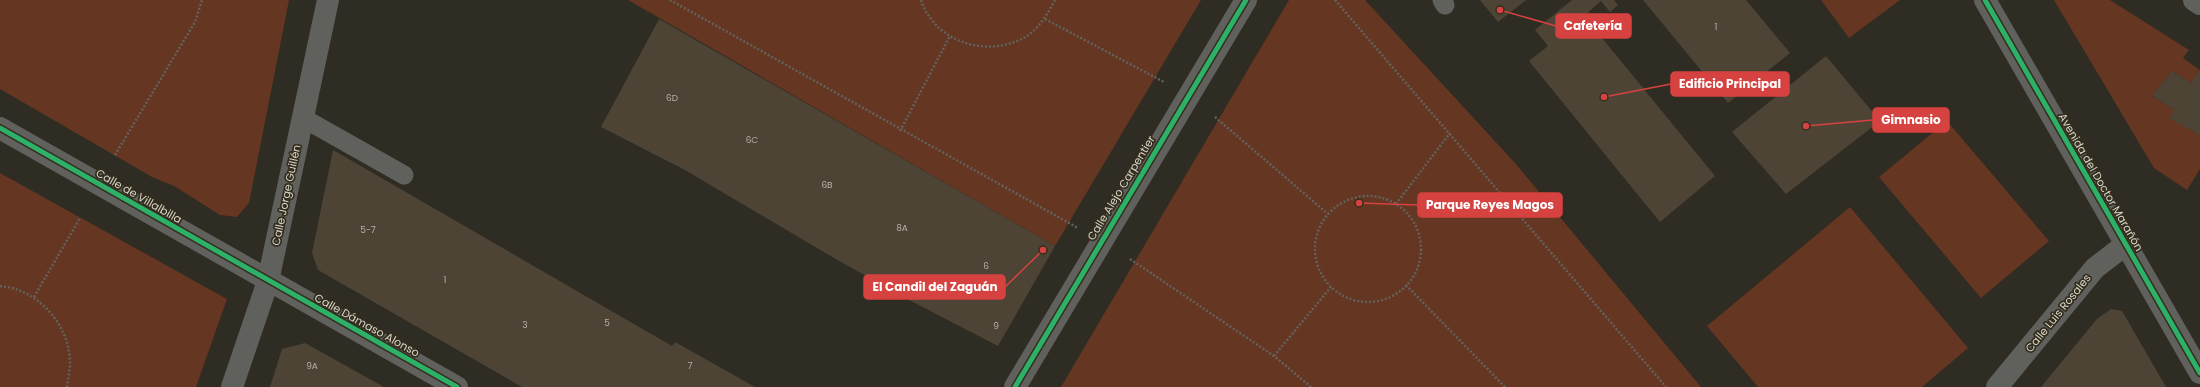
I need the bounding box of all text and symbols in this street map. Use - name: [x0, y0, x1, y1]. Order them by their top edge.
- callout: Cafetería: [1556, 14, 1631, 38]
- text: Cafetería: [1564, 17, 1622, 34]
- house number: 1: [1715, 21, 1718, 33]
- callout: Edificio Principal: [1671, 72, 1789, 96]
- text: Edificio Principal: [1679, 75, 1781, 92]
- house number: 6D: [666, 92, 678, 104]
- callout: Gimnasio: [1873, 108, 1949, 132]
- street label: Avenida del Doctor Marañón: [2055, 110, 2147, 254]
- text: Gimnasio: [1881, 111, 1941, 128]
- street label: Calle Alejo Carpentier: [1083, 133, 1159, 243]
- house number: 6C: [746, 134, 758, 146]
- street label: Calle Jorge Guillén: [267, 143, 305, 247]
- street label: Calle de Villalbilla: [93, 165, 185, 227]
- house number: 6B: [821, 179, 833, 191]
- callout: Parque Reyes Magos: [1418, 193, 1562, 217]
- text: Parque Reyes Magos: [1426, 196, 1554, 213]
- house number: 8A: [896, 222, 908, 234]
- house number: 5-7: [360, 224, 376, 236]
- house number: 6: [983, 260, 989, 272]
- street label: Calle Luis Rosales: [2021, 270, 2095, 356]
- house number: 1: [444, 274, 447, 286]
- callout: El Candil del Zaguán: [864, 275, 1005, 299]
- text: El Candil del Zaguán: [872, 278, 998, 295]
- street label: Calle Dámaso Alonso: [312, 289, 422, 361]
- house number: 5: [604, 317, 610, 329]
- house number: 3: [522, 319, 528, 331]
- house number: 9: [993, 320, 999, 332]
- house number: 9A: [306, 360, 318, 372]
- house number: 7: [688, 360, 693, 372]

